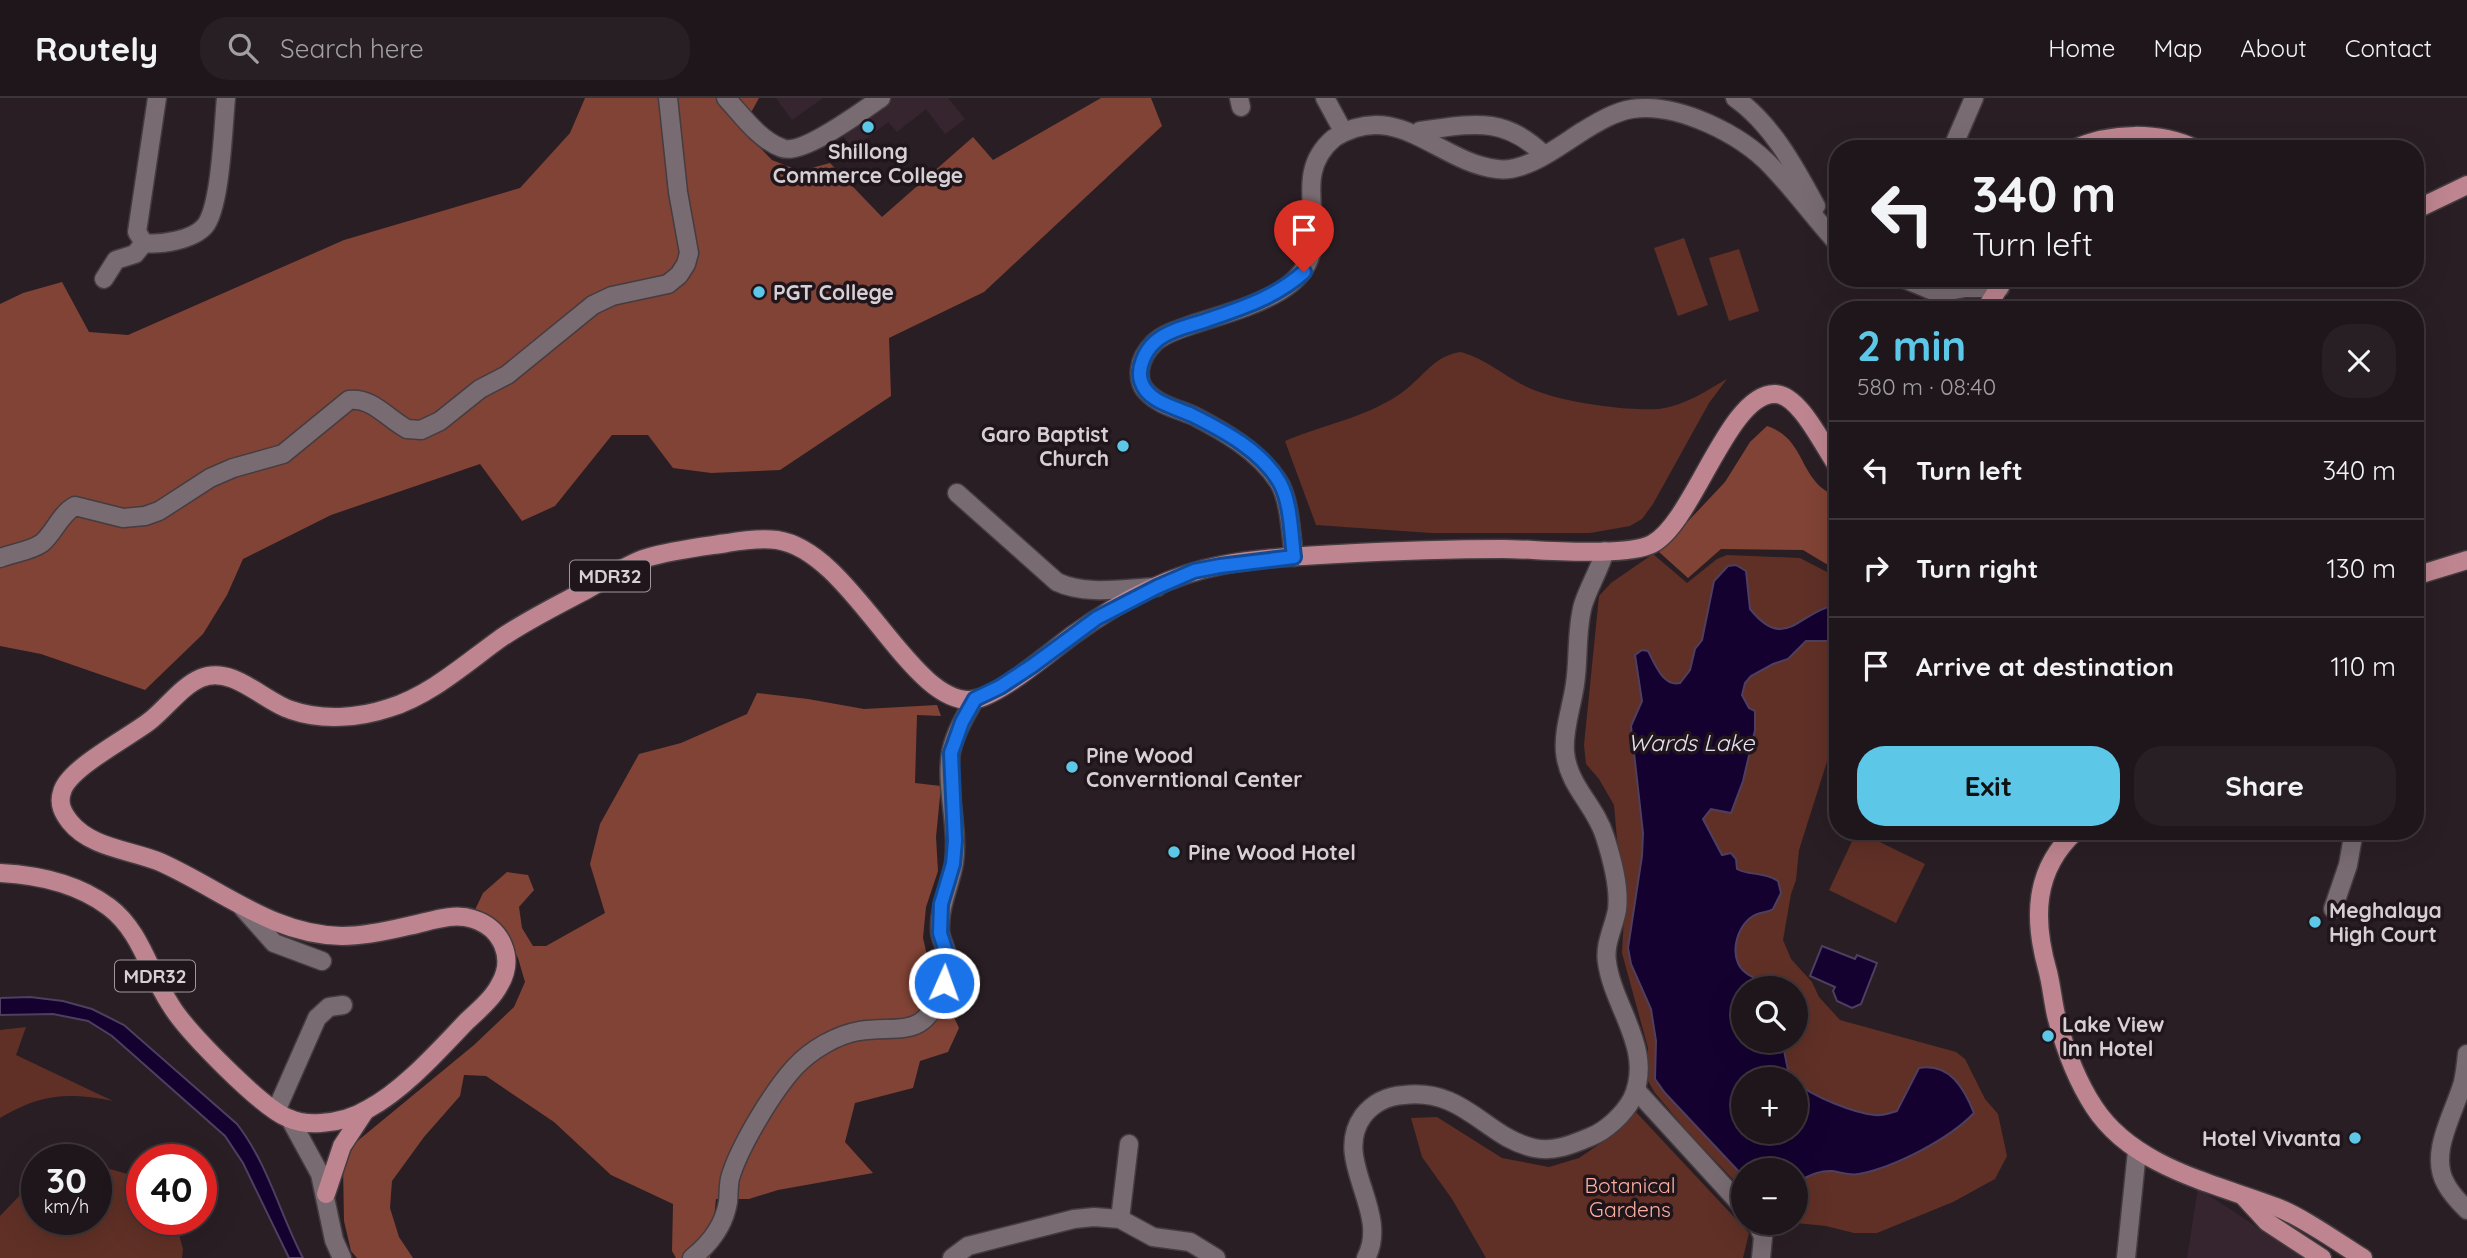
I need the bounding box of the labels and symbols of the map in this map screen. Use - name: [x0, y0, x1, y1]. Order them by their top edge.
- marker: Shillong Commerce College: [860, 119, 876, 135]
- place label: Shillong Commerce College: [773, 138, 963, 188]
- pin: [1274, 200, 1334, 272]
- place label: PGT College: [773, 279, 894, 305]
- marker: PGT College: [751, 284, 767, 300]
- place label: Garo Baptist Church: [981, 421, 1109, 471]
- marker: Garo Baptist Church: [1115, 438, 1131, 454]
- road number: MDR32: [570, 561, 650, 592]
- water label: Wards Lake: [1628, 728, 1755, 757]
- place label: Pine Wood Converntional Center: [1086, 742, 1302, 792]
- marker: Pine Wood Converntional Center: [1064, 759, 1080, 775]
- place label: Pine Wood Hotel: [1188, 839, 1356, 865]
- marker: Pine Wood Hotel: [1166, 844, 1182, 860]
- place label: Meghalaya High Court: [2329, 897, 2442, 947]
- marker: Meghalaya High Court: [2307, 914, 2323, 930]
- position arrow: [907, 946, 981, 1020]
- road number: MDR32: [115, 960, 195, 992]
- place label: Lake View Inn Hotel: [2062, 1011, 2164, 1061]
- marker: Lake View Inn Hotel: [2040, 1028, 2056, 1044]
- place label: Hotel Vivanta: [2202, 1125, 2341, 1151]
- marker: Hotel Vivanta: [2347, 1130, 2363, 1146]
- speed limit sign: 40: [126, 1144, 217, 1235]
- park label: Botanical Gardens: [1584, 1172, 1676, 1222]

